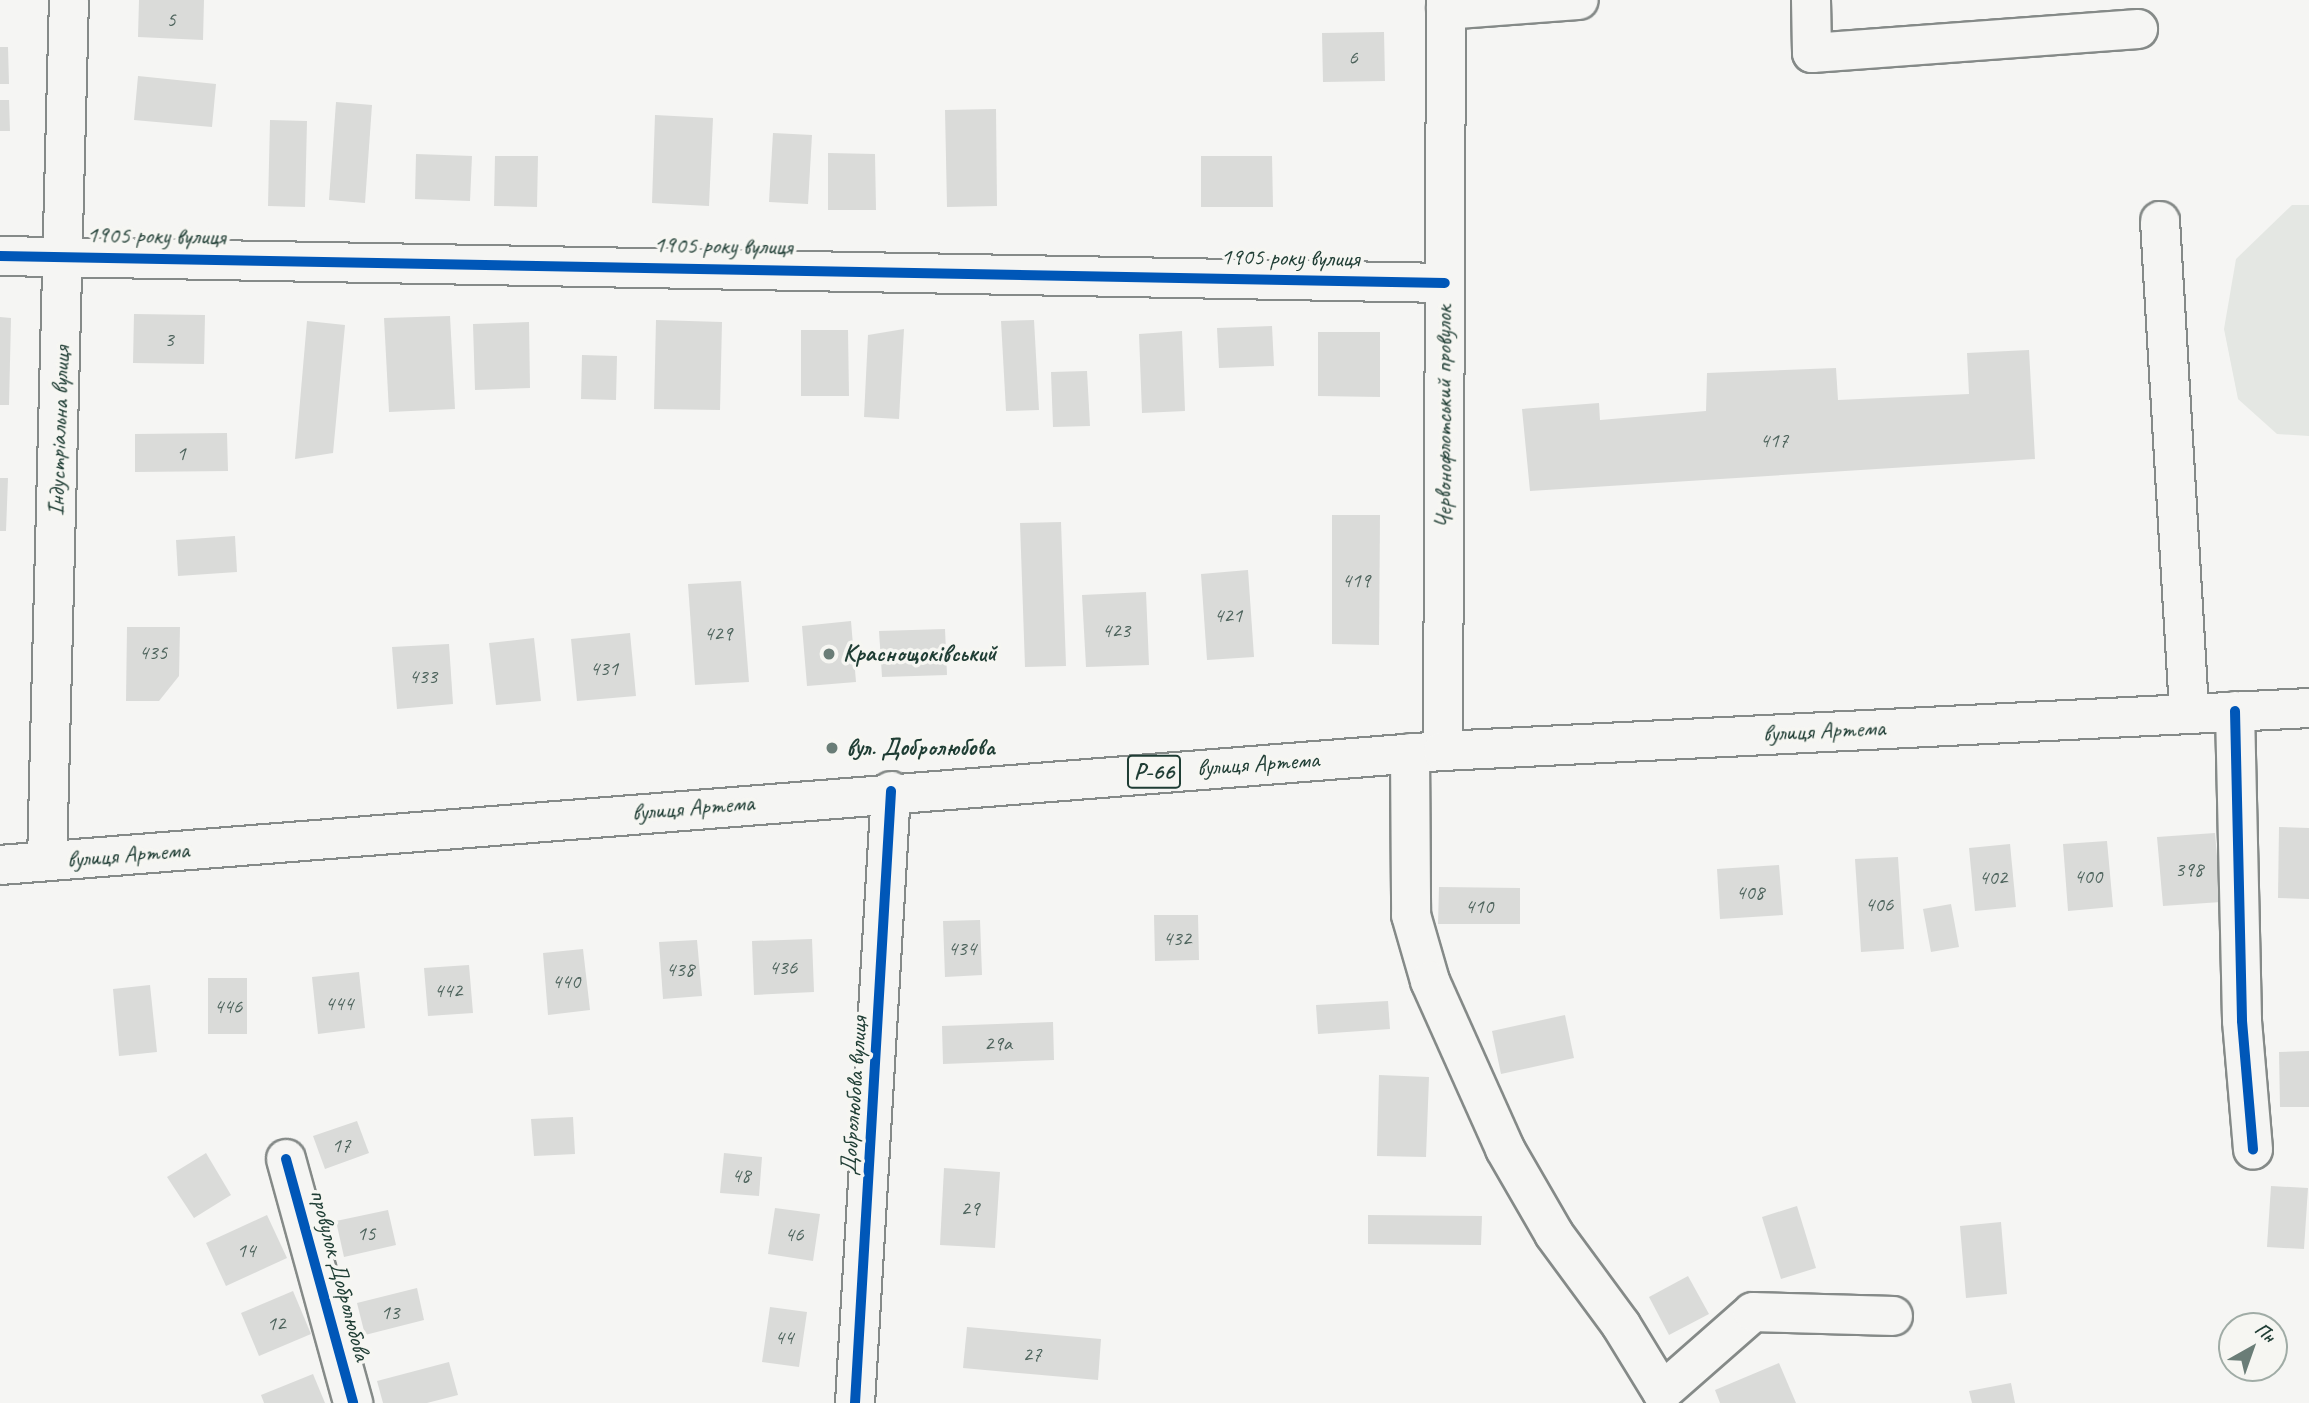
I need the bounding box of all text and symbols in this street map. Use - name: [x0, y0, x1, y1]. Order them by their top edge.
- house number: 5: [166, 6, 176, 32]
- house number: 6: [1348, 44, 1358, 70]
- street label: 1905 року вулиця: [86, 220, 226, 252]
- street label: 1905 року вулиця: [653, 230, 793, 262]
- street label: 1905 року вулиця: [1220, 242, 1360, 274]
- street label: Червонофлотський провулок: [1430, 305, 1458, 529]
- house number: 3: [164, 326, 174, 352]
- street label: Індустріальна вулиця: [42, 344, 76, 518]
- house number: 417: [1760, 427, 1788, 453]
- house number: 1: [176, 440, 186, 466]
- house number: 419: [1342, 567, 1370, 593]
- house number: 421: [1214, 602, 1242, 628]
- house number: 423: [1102, 617, 1130, 643]
- house number: 429: [704, 620, 732, 646]
- house number: 435: [139, 639, 167, 665]
- place label: Краснощоківський: [843, 640, 996, 668]
- marker: Краснощоківський: [821, 646, 837, 662]
- house number: 431: [590, 655, 618, 681]
- house number: 433: [409, 663, 437, 689]
- street label: вулиця Артема: [1762, 713, 1886, 749]
- place label: вул. Добролюбова: [846, 734, 995, 762]
- marker: вул. Добролюбова: [824, 740, 840, 756]
- street label: вулиця Артема: [1196, 745, 1320, 783]
- road number: Р-66: [1126, 752, 1182, 792]
- street label: вулиця Артема: [631, 788, 755, 828]
- street label: вулиця Артема: [66, 835, 190, 875]
- house number: 398: [2175, 856, 2203, 882]
- house number: 400: [2074, 863, 2102, 889]
- house number: 402: [1979, 864, 2007, 890]
- house number: 408: [1736, 879, 1764, 905]
- house number: 406: [1865, 891, 1893, 917]
- house number: 410: [1465, 893, 1493, 919]
- house number: 432: [1163, 925, 1191, 951]
- house number: 434: [948, 935, 976, 961]
- house number: 436: [769, 954, 797, 980]
- house number: 438: [666, 956, 694, 982]
- house number: 440: [552, 968, 580, 994]
- house number: 442: [434, 977, 462, 1003]
- house number: 444: [325, 990, 353, 1016]
- house number: 446: [214, 993, 242, 1019]
- street label: Добролюбова вулиця: [834, 1015, 874, 1177]
- house number: 29а: [984, 1030, 1012, 1056]
- house number: 17: [332, 1132, 350, 1158]
- house number: 48: [732, 1162, 750, 1188]
- street label: провулок Добролюбова: [303, 1186, 377, 1364]
- house number: 29: [961, 1195, 979, 1221]
- house number: 15: [357, 1220, 375, 1246]
- house number: 46: [785, 1221, 803, 1247]
- house number: 14: [237, 1237, 255, 1263]
- house number: 13: [381, 1299, 399, 1325]
- house number: 12: [267, 1310, 285, 1336]
- north arrow: [2218, 1312, 2288, 1382]
- text: Пн: [2250, 1317, 2281, 1348]
- house number: 44: [775, 1324, 793, 1350]
- house number: 27: [1023, 1341, 1041, 1367]

